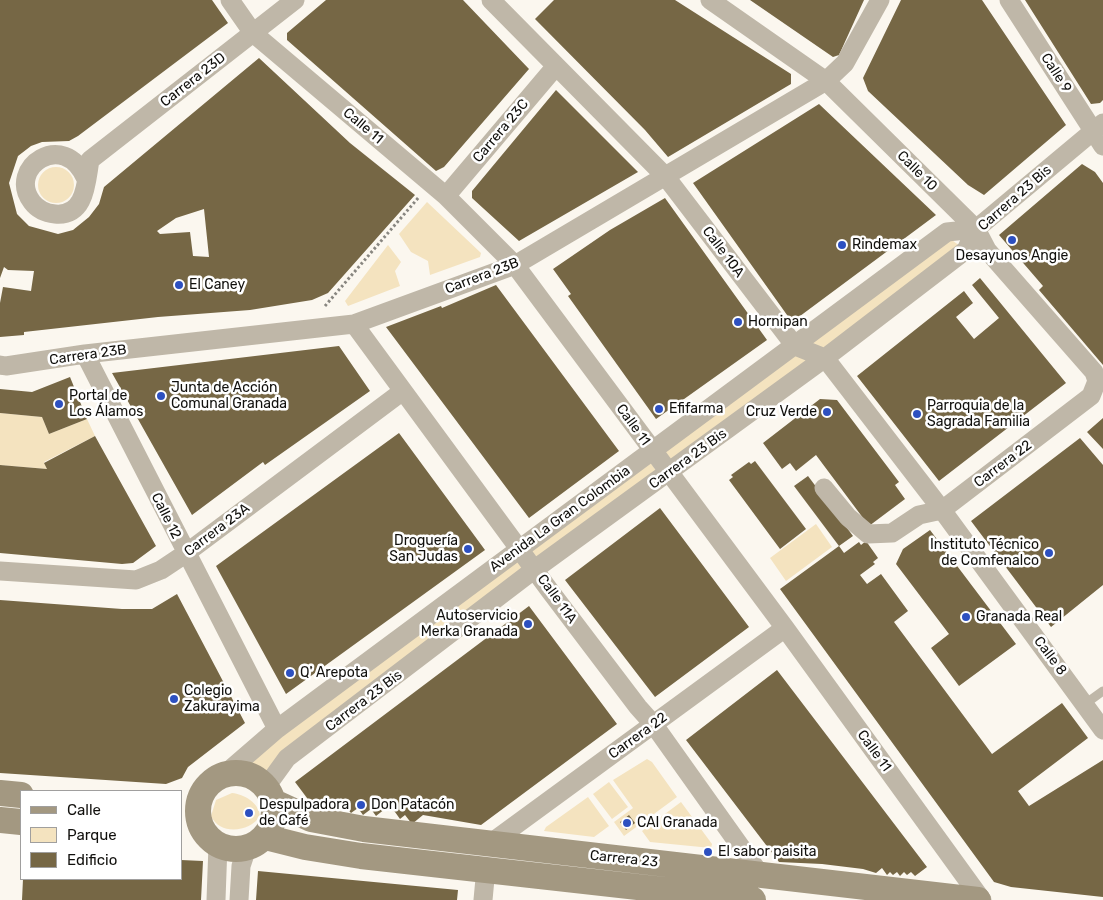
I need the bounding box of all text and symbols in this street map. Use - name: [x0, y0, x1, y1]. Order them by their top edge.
- street label: Carrera 23D: [157, 49, 229, 111]
- street label: Calle 9: [1037, 50, 1075, 96]
- street label: Carrera 23C: [470, 96, 532, 166]
- street label: Calle 11: [340, 104, 386, 148]
- street label: Calle 10: [893, 147, 941, 195]
- street label: Carrera 23 Bis: [975, 162, 1055, 234]
- street label: Calle 10A: [698, 223, 748, 281]
- marker: Desayunos Angie: [1006, 234, 1018, 246]
- place label: Rindemax: [852, 237, 917, 253]
- marker: Rindemax: [836, 239, 848, 251]
- place label: Desayunos Angie: [956, 248, 1068, 264]
- street label: Carrera 23B: [443, 254, 521, 298]
- place label: El Caney: [189, 277, 245, 293]
- marker: El Caney: [173, 279, 185, 291]
- place label: Hornipan: [748, 314, 808, 330]
- marker: Hornipan: [732, 316, 744, 328]
- street label: Carrera 23B: [48, 341, 128, 369]
- place label: Junta de Acción Comunal Granada: [171, 380, 287, 412]
- place label: Portal de Los Álamos: [69, 388, 143, 421]
- marker: Junta de Acción Comunal Granada: [155, 390, 167, 402]
- marker: Portal de Los Álamos: [53, 398, 65, 410]
- place label: Parroquia de la Sagrada Familia: [927, 398, 1030, 431]
- street label: Calle 11: [612, 401, 654, 449]
- place label: Efifarma: [669, 401, 724, 417]
- marker: Efifarma: [653, 403, 665, 415]
- place label: Cruz Verde: [746, 404, 817, 420]
- marker: Cruz Verde: [821, 406, 833, 418]
- marker: Parroquia de la Sagrada Familia: [911, 408, 923, 420]
- street label: Carrera 23 Bis: [646, 425, 730, 493]
- street label: Carrera 22: [971, 437, 1035, 491]
- street label: Avenida La Gran Colombia: [486, 462, 634, 576]
- street label: Calle 12: [147, 490, 185, 542]
- street label: Carrera 23A: [181, 500, 253, 560]
- place label: Droguería San Judas: [389, 533, 458, 566]
- place label: Instituto Técnico de Comfenalco: [930, 537, 1039, 570]
- marker: Droguería San Judas: [462, 543, 474, 555]
- marker: Instituto Técnico de Comfenalco: [1043, 547, 1055, 559]
- street label: Calle 11A: [534, 571, 580, 627]
- place label: Autoservicio Merka Granada: [421, 608, 518, 640]
- place label: Granada Real: [976, 609, 1062, 625]
- marker: Granada Real: [960, 611, 972, 623]
- marker: Autoservicio Merka Granada: [522, 618, 534, 630]
- street label: Calle 8: [1030, 633, 1070, 679]
- place label: Q' Arepota: [300, 665, 368, 681]
- marker: Q' Arepota: [284, 667, 296, 679]
- street label: Carrera 23 Bis: [322, 667, 406, 735]
- place label: Colegio Zakurayima: [184, 683, 260, 716]
- marker: Colegio Zakurayima: [168, 693, 180, 705]
- street label: Carrera 22: [605, 709, 671, 763]
- street label: Calle 11: [853, 727, 895, 775]
- legend: [20, 790, 182, 880]
- place label: Despulpadora de Café: [259, 797, 349, 830]
- place label: Don Patacón: [371, 797, 455, 813]
- marker: Don Patacón: [355, 799, 367, 811]
- text: Calle: [67, 801, 101, 819]
- marker: Despulpadora de Café: [243, 807, 255, 819]
- place label: CAI Granada: [637, 815, 718, 831]
- marker: CAI Granada: [621, 817, 633, 829]
- text: Parque: [67, 826, 117, 844]
- place label: El sabor paisita: [718, 844, 816, 860]
- marker: El sabor paisita: [702, 846, 714, 858]
- street label: Carrera 23: [589, 847, 659, 871]
- text: Edificio: [67, 851, 117, 869]

